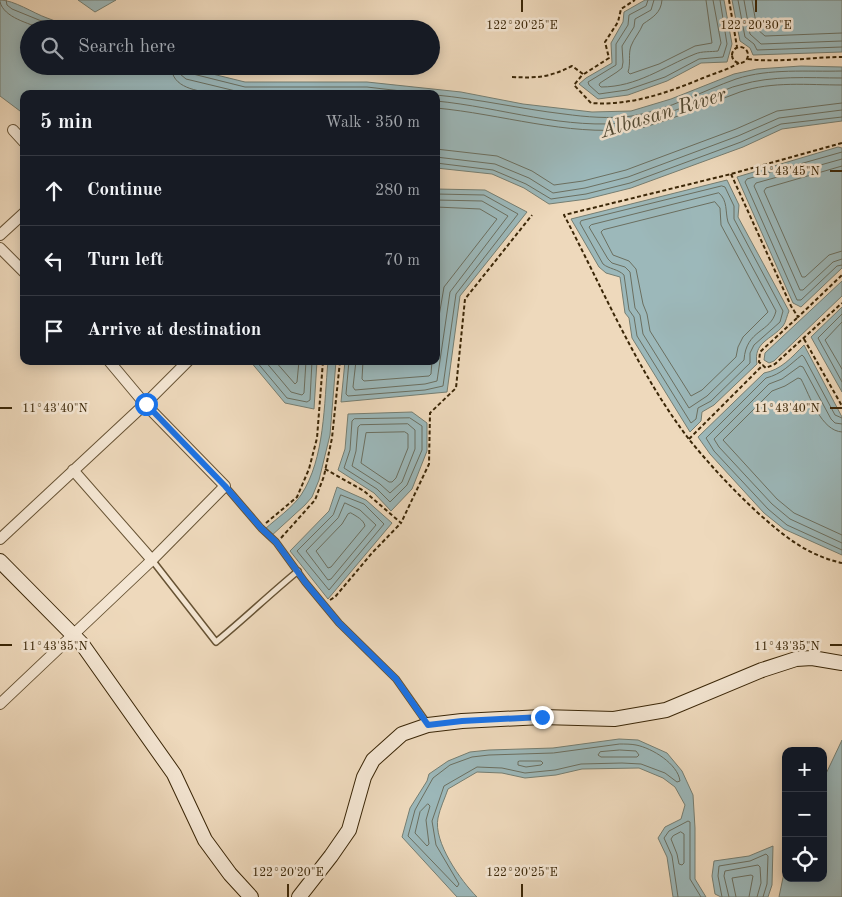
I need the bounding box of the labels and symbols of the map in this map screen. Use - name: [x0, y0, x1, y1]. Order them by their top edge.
- text: 122°20'25"E: [486, 19, 558, 32]
- text: 122°20'30"E: [720, 20, 792, 32]
- water label: Albasan River: [597, 84, 730, 143]
- text: 11°43'45"N: [754, 165, 820, 178]
- route start: [135, 393, 158, 416]
- text: 11°43'40"N: [22, 403, 88, 415]
- text: 11°43'40"N: [754, 403, 820, 415]
- text: 11°43'35"N: [22, 640, 88, 653]
- text: 11°43'35"N: [754, 640, 820, 653]
- route end: [531, 706, 554, 729]
- text: 122°20'25"E: [486, 866, 558, 879]
- text: 122°20'20"E: [252, 867, 324, 879]

